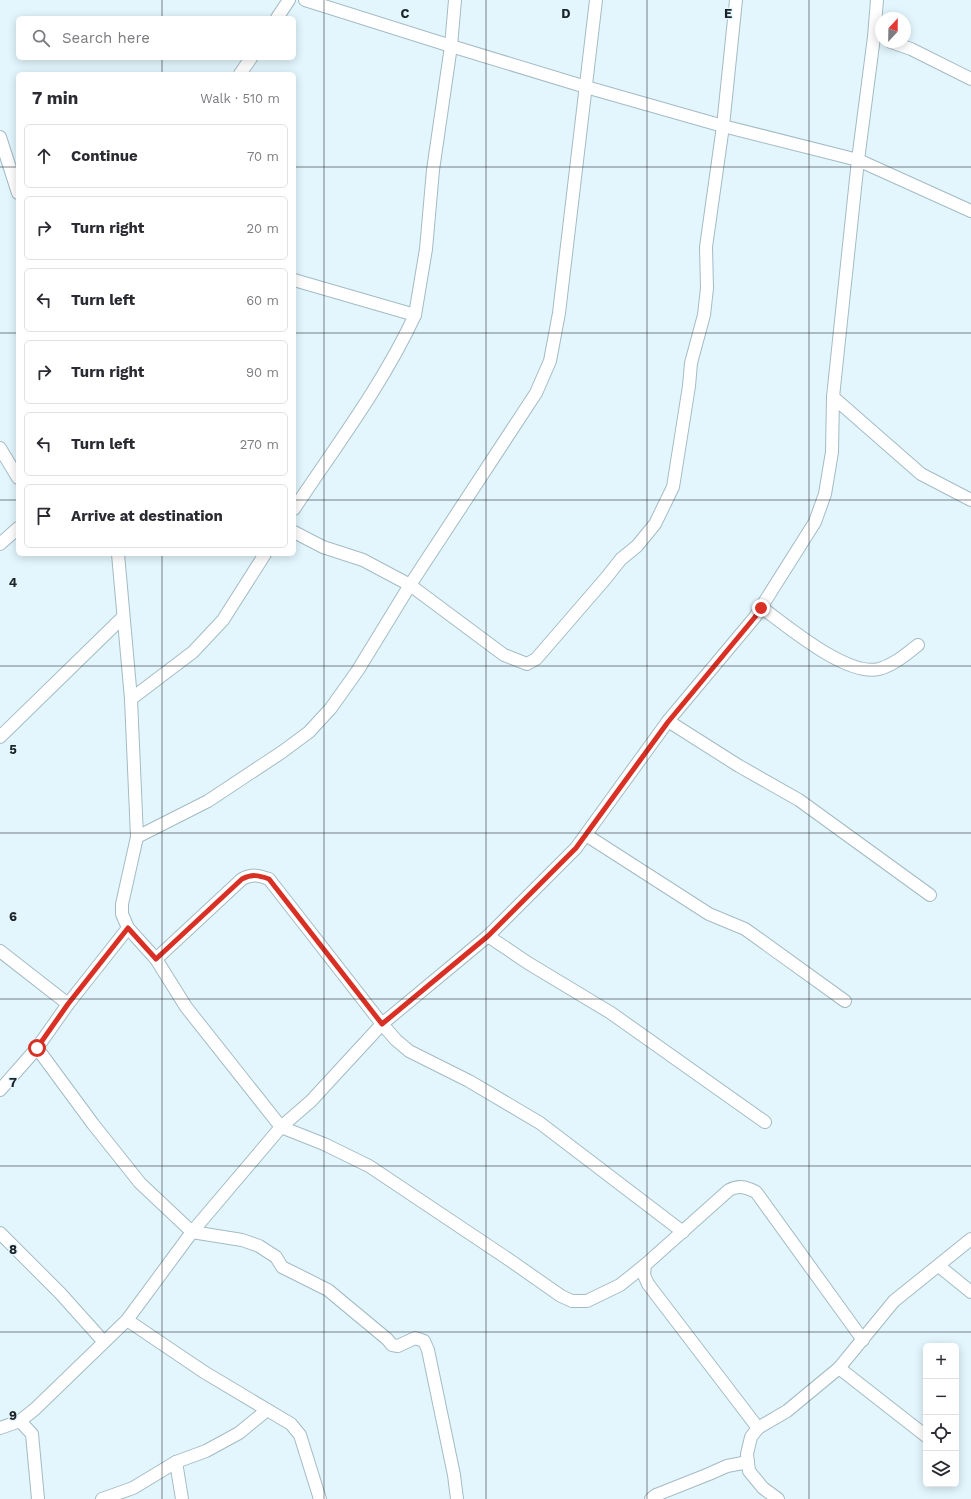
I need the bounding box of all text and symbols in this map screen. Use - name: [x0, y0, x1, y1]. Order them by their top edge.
- text: C: [401, 6, 410, 21]
- text: D: [561, 6, 571, 21]
- text: E: [724, 6, 732, 21]
- north arrow: [875, 12, 911, 48]
- search box: [16, 16, 296, 60]
- icon: search: [30, 27, 52, 49]
- text: Search here: [62, 29, 150, 47]
- text: 7 min: [32, 88, 78, 108]
- text: Walk · 510 m: [200, 91, 280, 106]
- icon: ahead: [33, 145, 55, 167]
- text: Continue: [71, 147, 138, 165]
- text: 70 m: [247, 149, 279, 164]
- icon: right: [33, 217, 55, 239]
- text: Turn right: [71, 219, 144, 237]
- text: 20 m: [247, 221, 279, 236]
- icon: left: [33, 289, 55, 311]
- text: Turn left: [71, 291, 135, 309]
- text: 60 m: [246, 293, 279, 308]
- icon: right: [33, 361, 55, 383]
- text: Turn right: [71, 363, 144, 381]
- text: 90 m: [246, 365, 279, 380]
- icon: left: [33, 433, 55, 455]
- text: Turn left: [71, 435, 135, 453]
- text: 270 m: [240, 437, 279, 452]
- icon: arrive: [33, 505, 55, 527]
- text: Arrive at destination: [71, 507, 223, 525]
- text: 4: [9, 575, 18, 590]
- route end: [752, 599, 770, 617]
- text: 5: [9, 742, 17, 757]
- text: 6: [9, 909, 17, 924]
- route start: [28, 1039, 46, 1057]
- text: 7: [9, 1075, 17, 1090]
- text: 8: [9, 1242, 17, 1257]
- map controls: [923, 1343, 959, 1487]
- button: +: [923, 1343, 959, 1379]
- button: −: [923, 1379, 959, 1415]
- text: 9: [9, 1408, 17, 1423]
- button: locate: [923, 1415, 959, 1451]
- button: layers: [923, 1451, 959, 1487]

